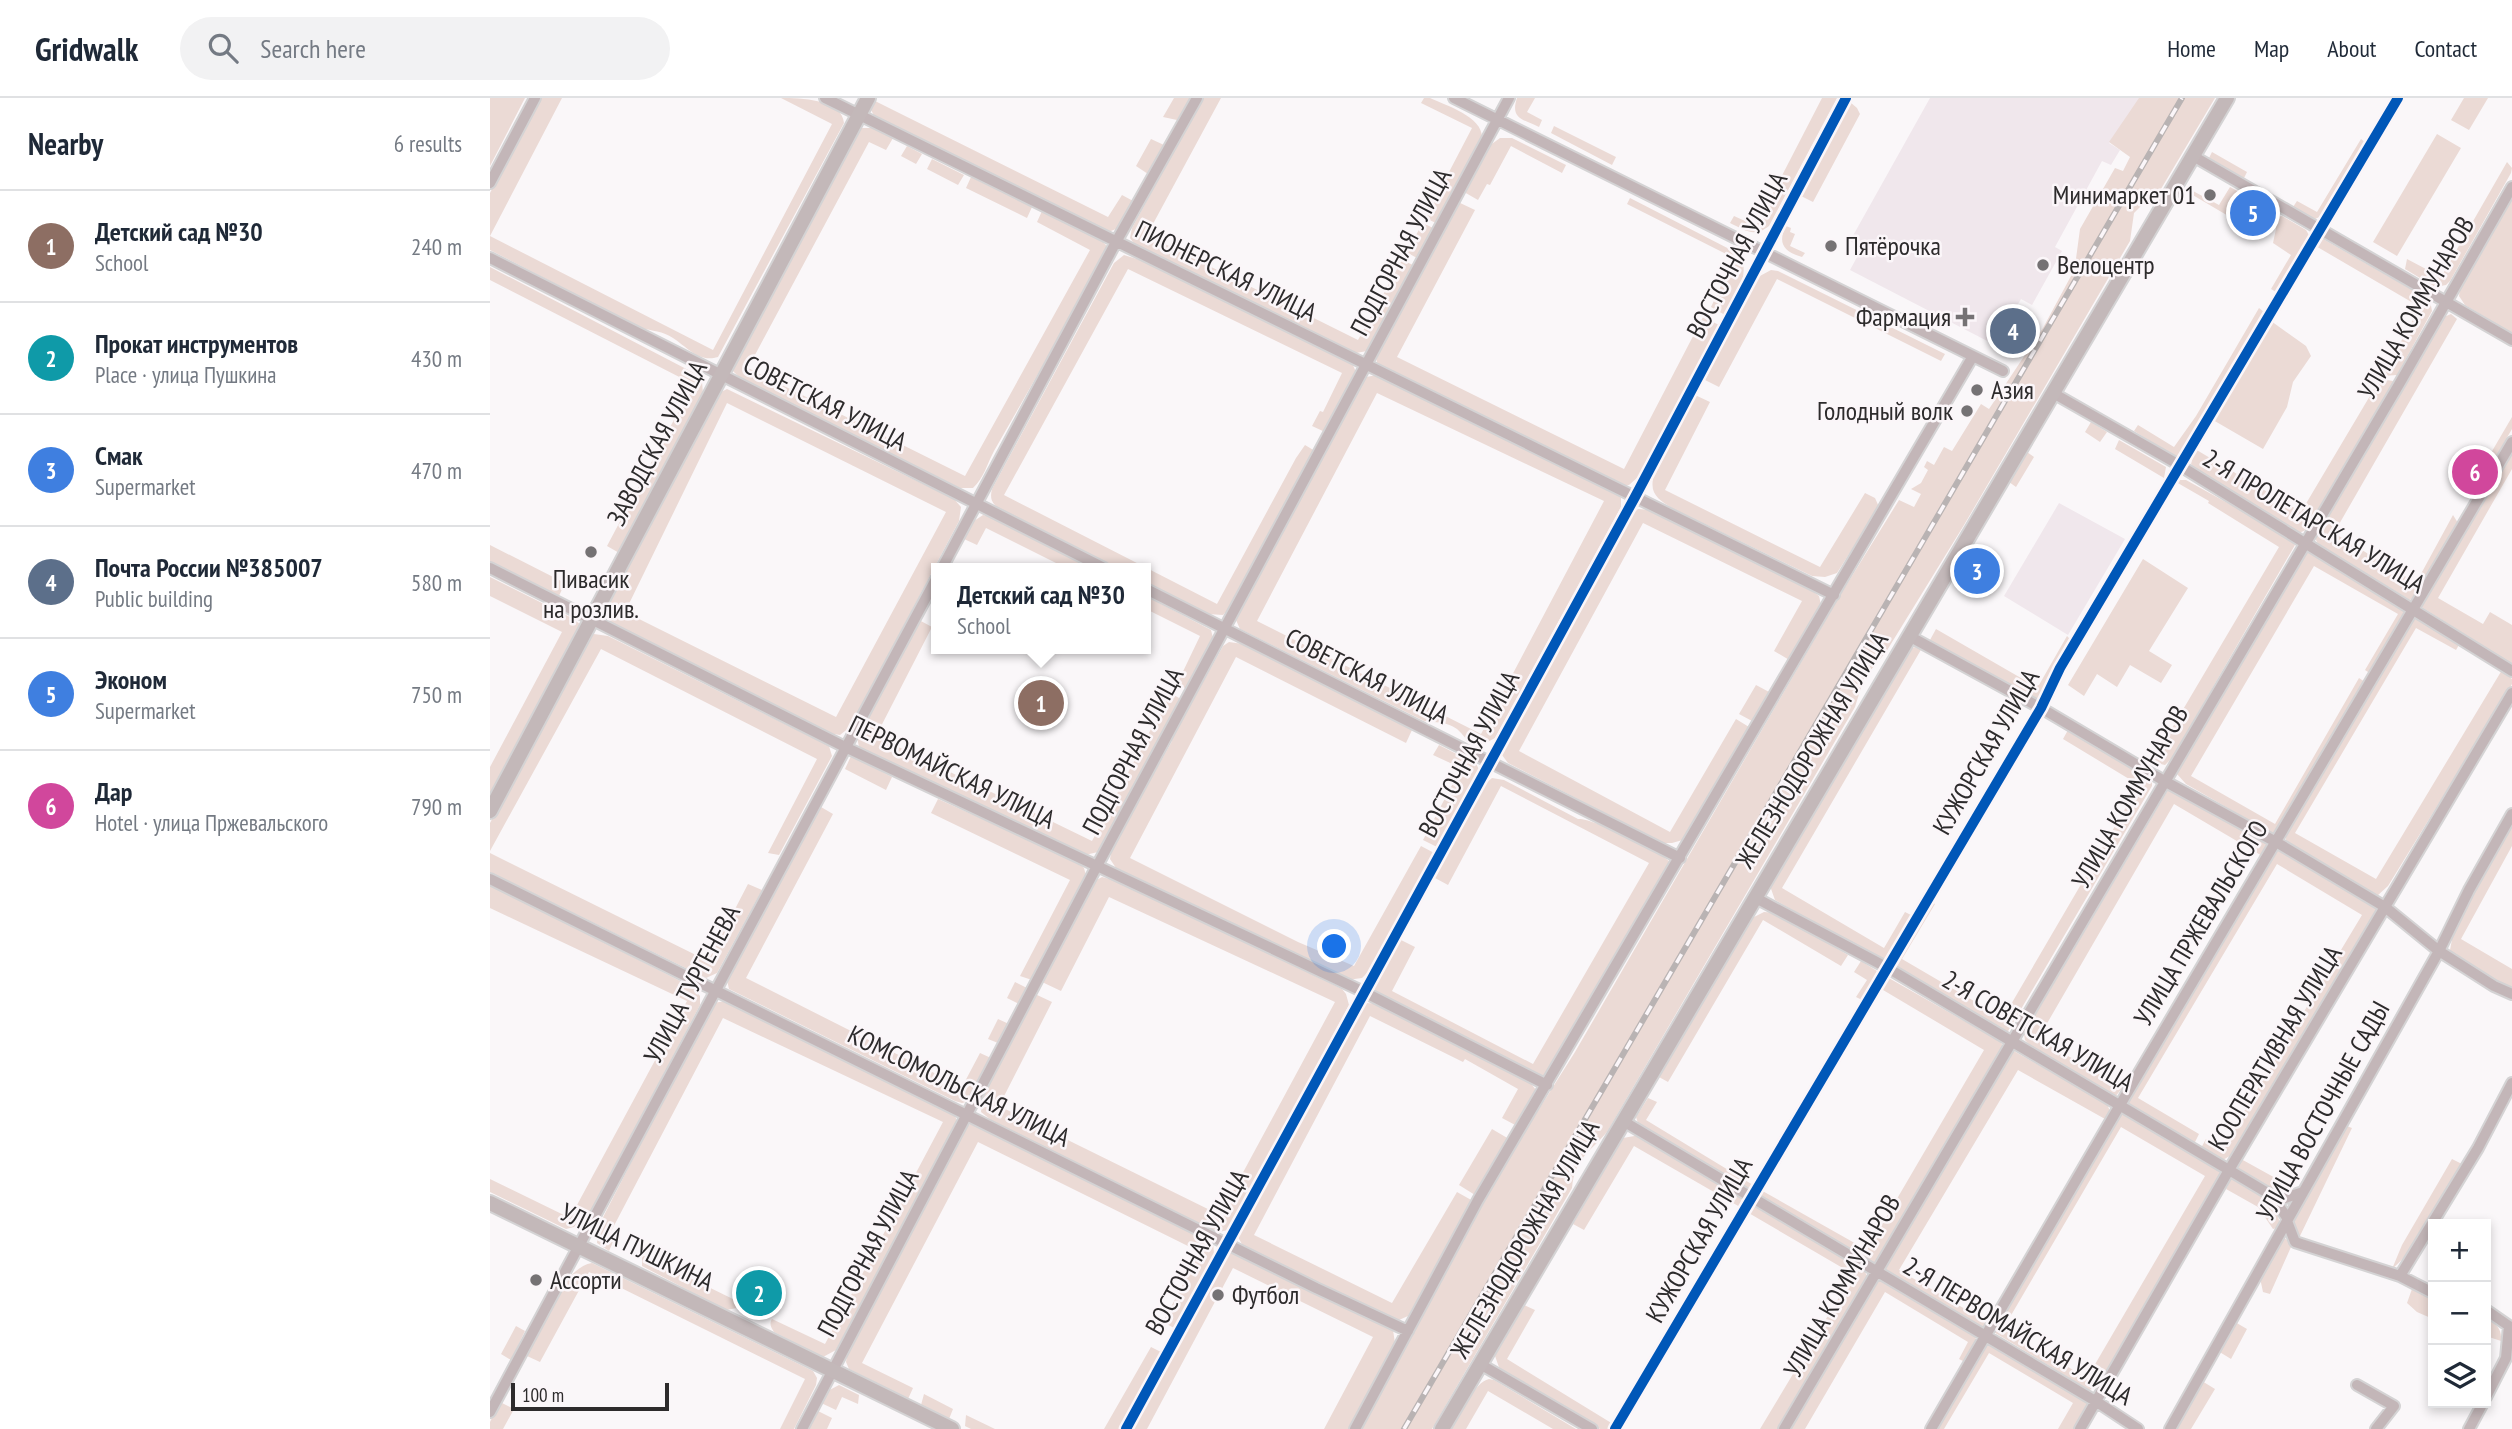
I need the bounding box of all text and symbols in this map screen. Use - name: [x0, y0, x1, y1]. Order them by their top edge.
- search box: [180, 17, 670, 80]
- text: Gridwalk: [35, 27, 138, 70]
- icon: search: [204, 29, 242, 67]
- text: Search here: [260, 32, 366, 65]
- text: Home: [2167, 33, 2216, 64]
- text: Map: [2254, 33, 2289, 64]
- text: About: [2327, 33, 2376, 64]
- text: Contact: [2414, 33, 2477, 64]
- text: Nearby: [28, 124, 103, 163]
- text: 6 results: [394, 129, 462, 158]
- street label: ПОДГОРНАЯ УЛИЦА: [1343, 162, 1459, 341]
- street label: ВОСТОЧНАЯ УЛИЦА: [1679, 165, 1795, 344]
- place label: Минимаркет 01: [2053, 178, 2196, 211]
- marker: Минимаркет 01: [2202, 187, 2218, 203]
- pin: 5: [2230, 187, 2276, 239]
- street label: УЛИЦА КОММУНАРОВ: [2350, 211, 2481, 405]
- street label: ПИОНЕРСКАЯ УЛИЦА: [1130, 212, 1323, 329]
- text: Детский сад №30: [95, 215, 263, 248]
- place label: Пятёрочка: [1845, 229, 1941, 262]
- text: 1: [46, 232, 57, 261]
- text: 240 m: [411, 232, 462, 261]
- marker: Пятёрочка: [1823, 238, 1839, 254]
- text: School: [95, 248, 148, 277]
- place label: Велоцентр: [2057, 248, 2155, 281]
- marker: Велоцентр: [2035, 257, 2051, 273]
- place label: Фармация: [1856, 300, 1951, 333]
- pin: 4: [1990, 305, 2036, 357]
- marker: Фармация: [1957, 309, 1973, 325]
- text: Прокат инструментов: [95, 327, 298, 360]
- text: 2: [46, 344, 57, 373]
- text: 430 m: [411, 344, 462, 373]
- street label: СОВЕТСКАЯ УЛИЦА: [738, 347, 913, 458]
- street label: ЗАВОДСКАЯ УЛИЦА: [599, 354, 714, 531]
- text: Place · улица Пушкина: [95, 360, 277, 389]
- place label: Азия: [1991, 373, 2034, 406]
- marker: Азия: [1969, 382, 1985, 398]
- place label: Голодный волк: [1817, 394, 1953, 427]
- marker: Голодный волк: [1959, 403, 1975, 419]
- text: Смак: [95, 439, 143, 472]
- street label: 2-Я ПРОЛЕТАРСКАЯ УЛИЦА: [2197, 441, 2432, 600]
- pin: 6: [2452, 446, 2498, 498]
- text: 3: [46, 456, 57, 485]
- text: 470 m: [411, 456, 462, 485]
- text: Supermarket: [95, 472, 196, 501]
- marker: Пивасик на розлив.: [583, 544, 599, 560]
- pin: 3: [1954, 545, 2000, 597]
- text: Почта России №385007: [95, 551, 323, 584]
- place label: Пивасик на розлив.: [543, 562, 639, 625]
- popup: [931, 563, 1151, 654]
- text: 4: [46, 568, 57, 597]
- text: 580 m: [411, 568, 462, 597]
- text: Детский сад №30: [957, 578, 1125, 611]
- text: Public building: [95, 584, 213, 613]
- text: School: [957, 611, 1011, 640]
- street label: СОВЕТСКАЯ УЛИЦА: [1280, 620, 1455, 731]
- street label: ЖЕЛЕЗНОДОРОЖНАЯ УЛИЦА: [1727, 625, 1896, 875]
- street label: ПОДГОРНАЯ УЛИЦА: [1075, 661, 1191, 840]
- text: Эконом: [95, 663, 167, 696]
- street label: КУЖОРСКАЯ УЛИЦА: [1925, 663, 2047, 840]
- street label: ВОСТОЧНАЯ УЛИЦА: [1411, 664, 1527, 843]
- pin: 1: [1018, 677, 1064, 729]
- text: 5: [46, 680, 57, 709]
- text: 750 m: [411, 680, 462, 709]
- text: Supermarket: [95, 696, 196, 725]
- street label: УЛИЦА КОММУНАРОВ: [2064, 700, 2195, 894]
- street label: ПЕРВОМАЙСКАЯ УЛИЦА: [844, 707, 1061, 836]
- text: Дар: [95, 775, 132, 808]
- text: 6: [46, 792, 57, 821]
- text: 790 m: [411, 792, 462, 821]
- text: Hotel · улица Пржевальского: [95, 808, 328, 837]
- street label: УЛИЦА ПРЖЕВАЛЬСКОГО: [2126, 814, 2275, 1031]
- street label: УЛИЦА ТУРГЕНЕВА: [636, 898, 747, 1069]
- your location: [1317, 929, 1351, 963]
- street label: КООПЕРАТИВНАЯ УЛИЦА: [2200, 939, 2349, 1156]
- street label: 2-Я СОВЕТСКАЯ УЛИЦА: [1937, 962, 2140, 1099]
- street label: УЛИЦА ВОСТОЧНЫЕ САДЫ: [2249, 995, 2397, 1226]
- street label: КОМСОМОЛЬСКАЯ УЛИЦА: [843, 1017, 1076, 1154]
- street label: ЖЕЛЕЗНОДОРОЖНАЯ УЛИЦА: [1442, 1113, 1607, 1365]
- street label: КУЖОРСКАЯ УЛИЦА: [1638, 1151, 1760, 1328]
- street label: ПОДГОРНАЯ УЛИЦА: [810, 1163, 926, 1342]
- street label: ВОСТОЧНАЯ УЛИЦА: [1138, 1163, 1256, 1340]
- street label: УЛИЦА КОММУНАРОВ: [1776, 1189, 1907, 1383]
- street label: УЛИЦА ПУШКИНА: [555, 1195, 720, 1298]
- map controls: [2428, 1219, 2491, 1408]
- button: +: [2428, 1219, 2491, 1282]
- street label: 2-Я ПЕРВОМАЙСКАЯ УЛИЦА: [1897, 1249, 2140, 1413]
- place label: Ассорти: [550, 1263, 622, 1296]
- pin: 2: [736, 1267, 782, 1319]
- marker: Ассорти: [528, 1272, 544, 1288]
- place label: Футбол: [1232, 1278, 1299, 1311]
- button: −: [2428, 1282, 2491, 1345]
- marker: Футбол: [1210, 1287, 1226, 1303]
- button: layers: [2428, 1345, 2491, 1408]
- scale bar: [511, 1380, 668, 1412]
- text: 100 m: [522, 1383, 564, 1407]

